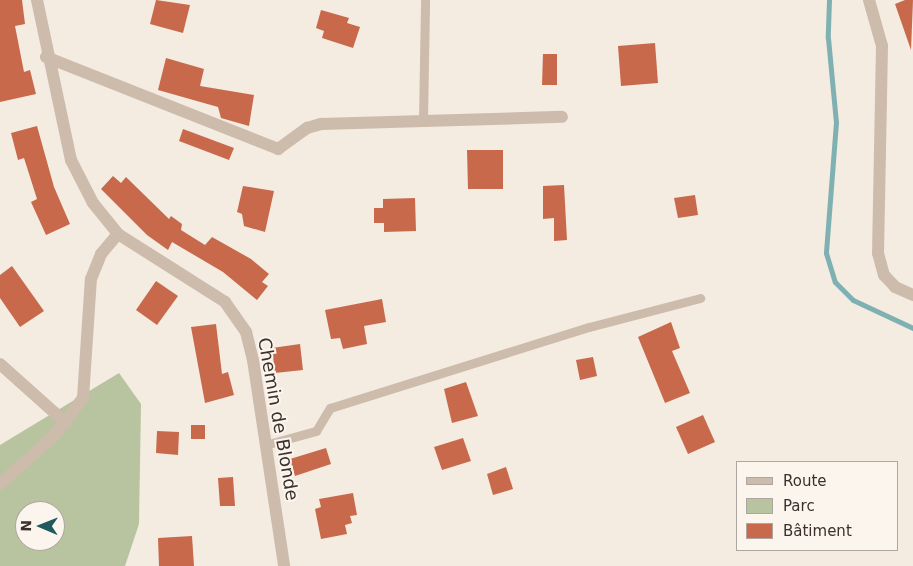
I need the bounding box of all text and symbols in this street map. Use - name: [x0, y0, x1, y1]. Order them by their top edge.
- street label: Chemin de Blonde: [253, 336, 303, 502]
- legend: [736, 461, 898, 551]
- text: Route: [783, 472, 827, 490]
- text: Parc: [783, 497, 815, 515]
- north arrow: [15, 501, 65, 551]
- text: N: [18, 520, 34, 532]
- text: Bâtiment: [783, 522, 852, 540]

